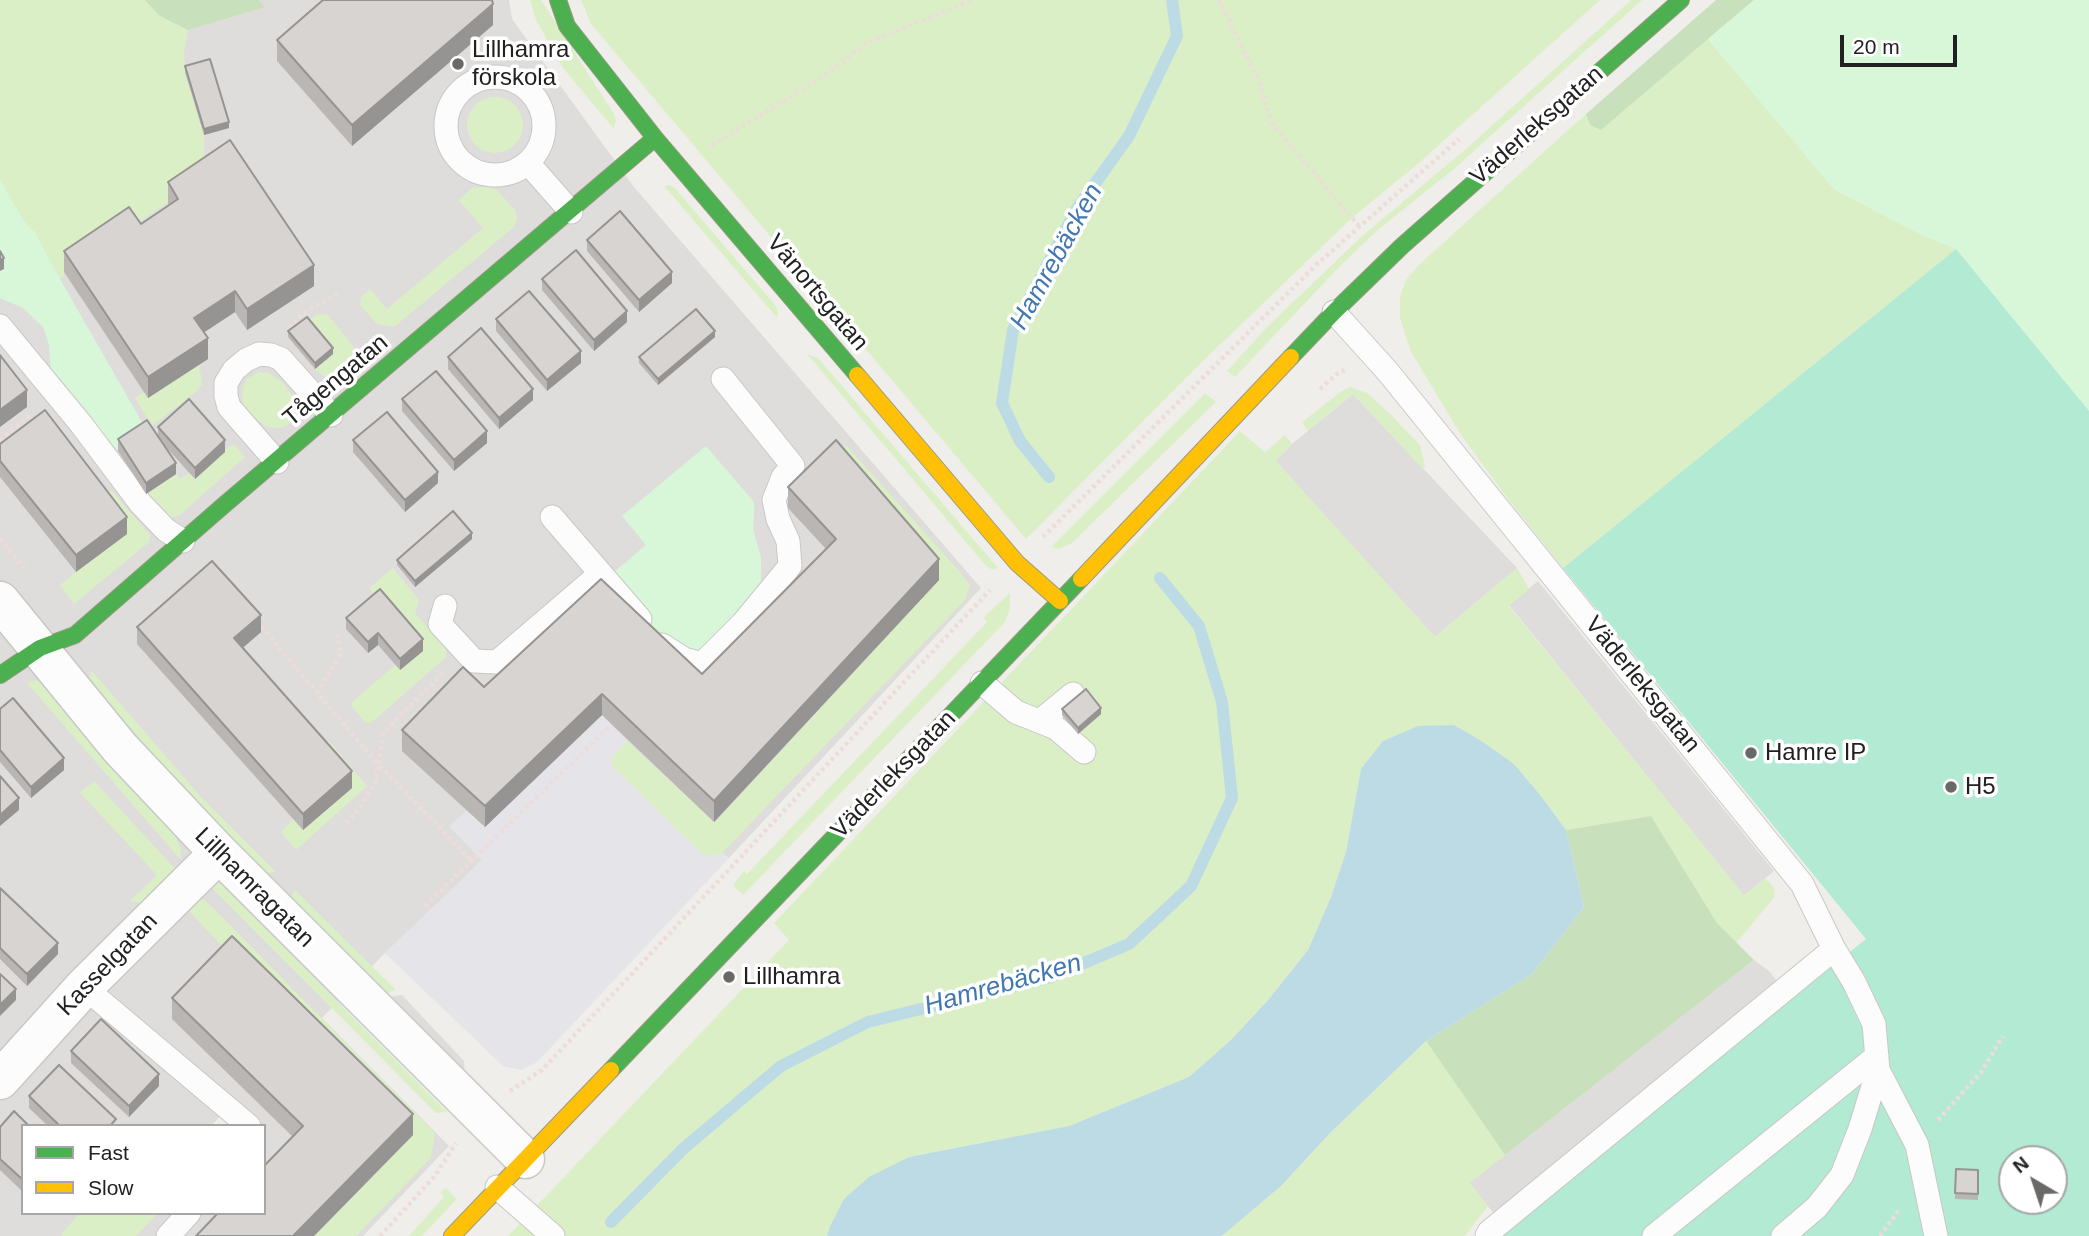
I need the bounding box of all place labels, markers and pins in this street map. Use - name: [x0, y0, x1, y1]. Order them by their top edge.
- place label: Lillhamra förskola: [472, 36, 569, 92]
- marker: Lillhamra förskola: [450, 56, 466, 72]
- place label: Hamre IP: [1765, 739, 1866, 767]
- marker: Hamre IP: [1743, 745, 1759, 761]
- place label: H5: [1965, 773, 1996, 801]
- marker: H5: [1943, 779, 1959, 795]
- place label: Lillhamra: [743, 963, 840, 991]
- marker: Lillhamra: [721, 969, 737, 985]

